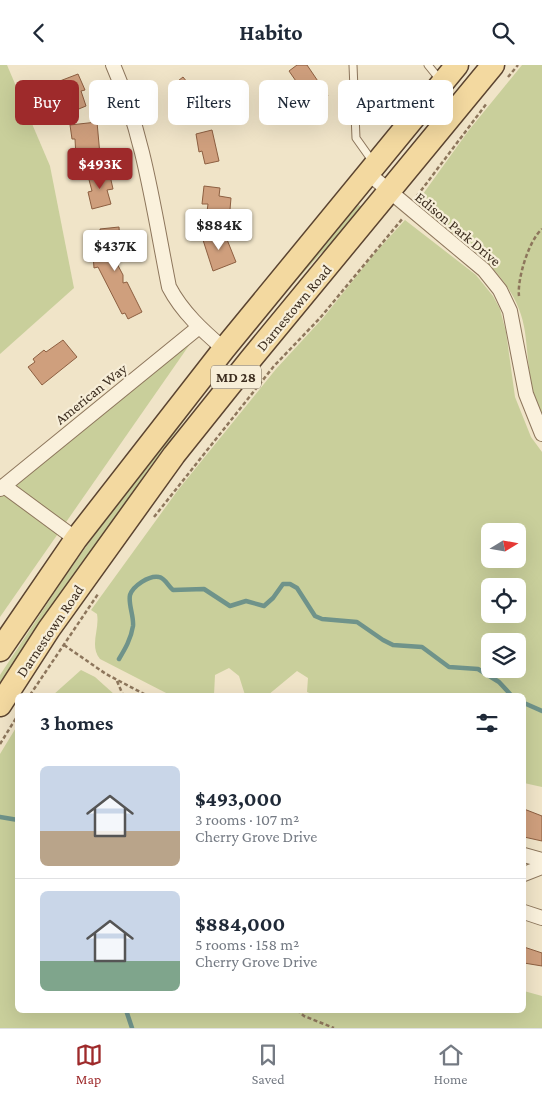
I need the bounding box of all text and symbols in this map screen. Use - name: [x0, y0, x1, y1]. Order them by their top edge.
- icon: back: [25, 19, 53, 47]
- icon: search: [489, 19, 517, 47]
- text: Habito: [239, 20, 303, 45]
- chip: Buy: [15, 80, 79, 125]
- chip: Rent: [89, 80, 158, 125]
- chip: Filters: [168, 80, 249, 125]
- chip: New: [259, 80, 328, 125]
- chip: Apartment: [338, 80, 453, 125]
- pin: $493K: [65, 147, 135, 190]
- text: $493K: [78, 155, 122, 172]
- street label: Edison Park Drive: [412, 189, 504, 270]
- pin: $884K: [184, 209, 254, 251]
- text: $884K: [196, 216, 242, 233]
- pin: $437K: [80, 229, 150, 272]
- text: $437K: [94, 237, 136, 254]
- street label: Darnestown Road: [253, 262, 335, 354]
- street label: American Way: [52, 360, 131, 428]
- road number: MD 28: [211, 365, 261, 389]
- north arrow: [481, 523, 526, 567]
- map controls: [481, 523, 526, 678]
- button: locate: [481, 578, 526, 623]
- street label: Darnestown Road: [13, 582, 87, 680]
- button: layers: [481, 633, 526, 678]
- icon: filters: [473, 709, 501, 737]
- text: 3 homes: [40, 711, 113, 735]
- icon: home: [80, 786, 140, 846]
- text: $493,000: [195, 787, 282, 811]
- text: 3 rooms · 107 m²: [195, 811, 299, 828]
- text: Cherry Grove Drive: [195, 828, 317, 845]
- icon: home: [80, 911, 140, 971]
- text: $884,000: [195, 912, 285, 936]
- text: 5 rooms · 158 m²: [195, 936, 299, 953]
- text: Cherry Grove Drive: [195, 953, 317, 970]
- tab: Map: [75, 1041, 103, 1087]
- tab: Saved: [252, 1041, 285, 1087]
- tab: Home: [434, 1041, 467, 1087]

